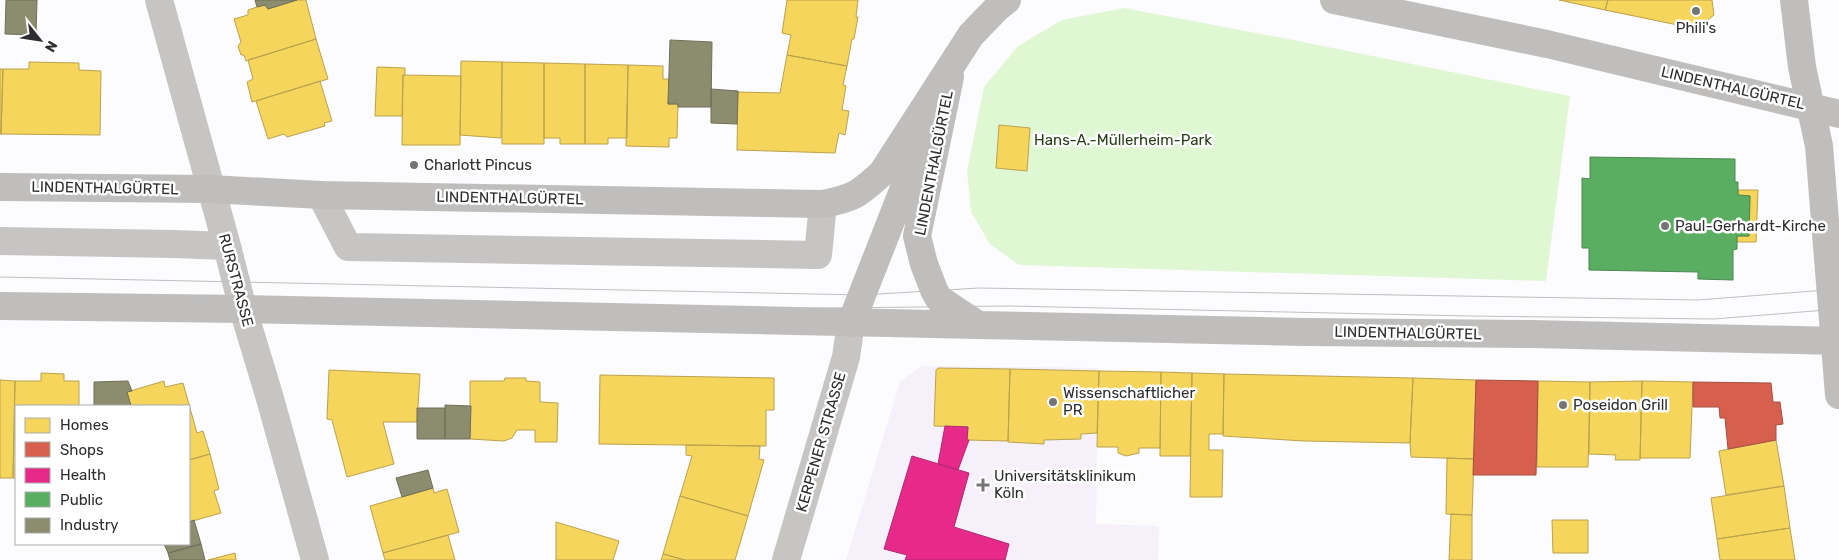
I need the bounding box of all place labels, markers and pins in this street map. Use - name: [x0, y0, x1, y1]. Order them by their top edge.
- marker: Phili's: [1690, 5, 1702, 17]
- place label: Phili's: [1676, 19, 1716, 37]
- place label: Charlott Pincus: [424, 156, 532, 174]
- marker: Charlott Pincus: [408, 159, 420, 171]
- place label: Paul-Gerhardt-Kirche: [1675, 217, 1826, 235]
- marker: Paul-Gerhardt-Kirche: [1659, 220, 1671, 232]
- place label: Wissenschaftlicher PR: [1063, 384, 1195, 419]
- marker: Wissenschaftlicher PR: [1047, 396, 1059, 408]
- place label: Poseidon Grill: [1573, 396, 1668, 414]
- marker: Poseidon Grill: [1557, 399, 1569, 411]
- place label: Universitätsklinikum Köln: [994, 467, 1136, 502]
- marker: Universitätsklinikum Köln: [976, 478, 990, 492]

